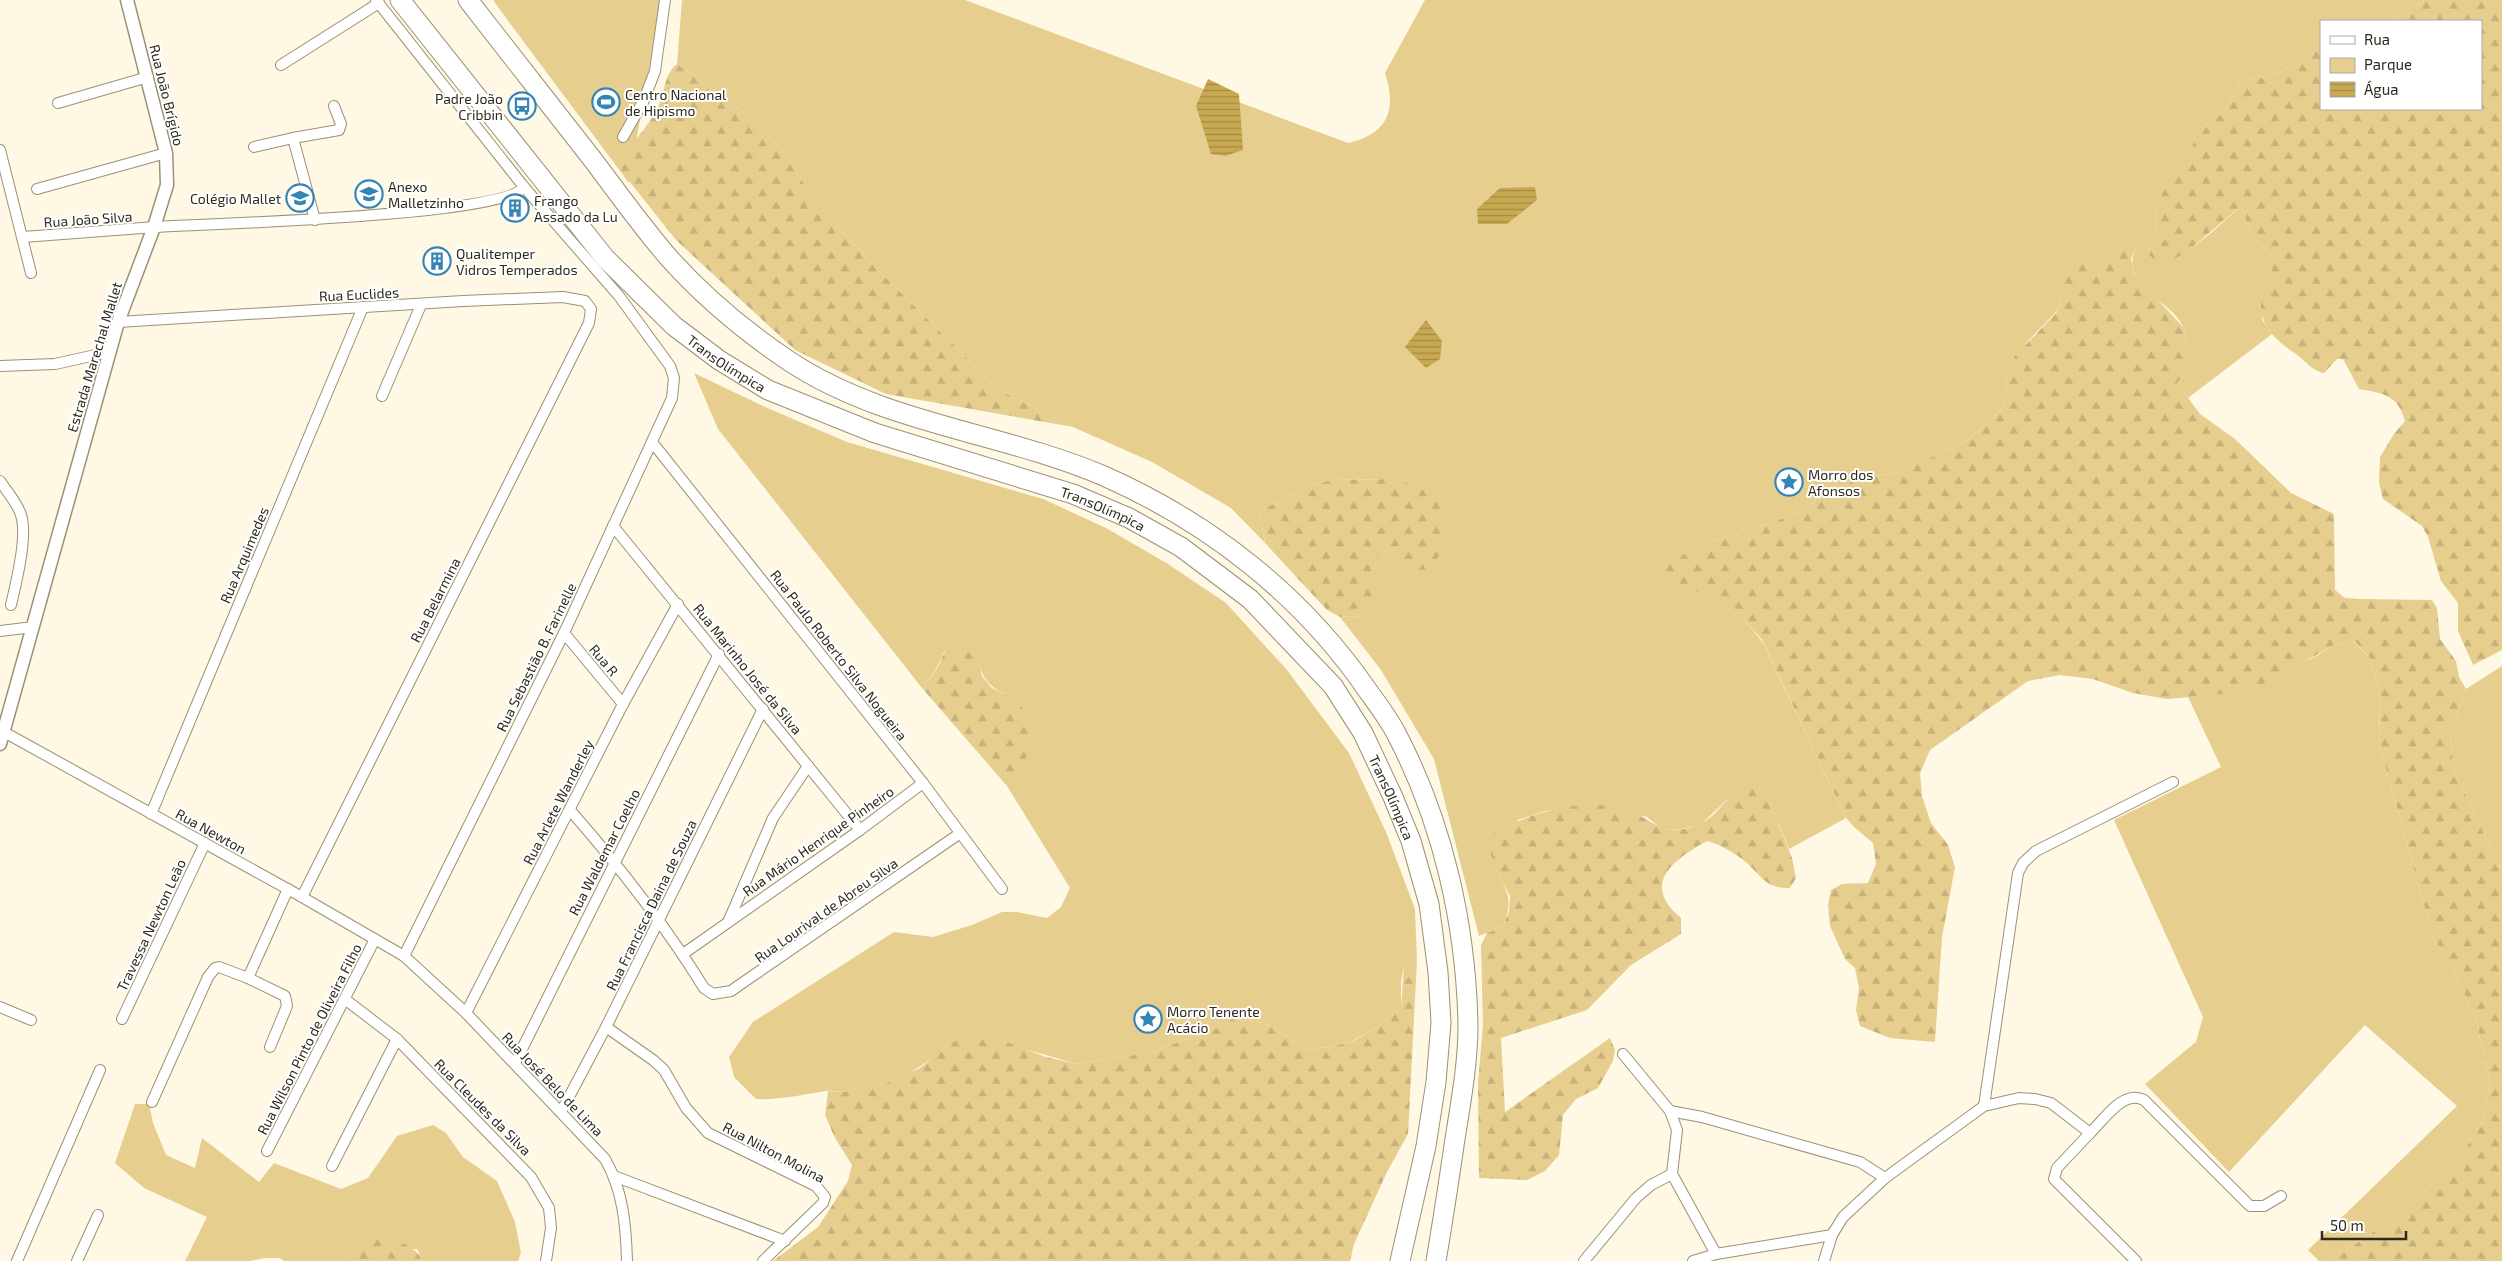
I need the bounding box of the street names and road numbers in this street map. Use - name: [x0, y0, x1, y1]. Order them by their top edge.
- street label: Rua João Brígido: [146, 43, 188, 147]
- street label: Rua João Silva: [43, 207, 133, 231]
- street label: Estrada Marechal Mallet: [63, 280, 125, 434]
- street label: Rua Euclides: [318, 283, 400, 305]
- street label: TransOlímpica: [684, 331, 769, 395]
- street label: TransOlímpica: [1059, 482, 1149, 534]
- street label: Rua Arquimedes: [216, 504, 272, 606]
- street label: Rua Belarmina: [406, 555, 464, 645]
- street label: Rua Paulo Roberto Silva Nogueira: [767, 566, 911, 744]
- street label: Rua Sebastião B. Farinelle: [492, 580, 580, 734]
- street label: Rua Marinho José da Silva: [690, 600, 806, 738]
- street label: Rua R: [586, 641, 622, 680]
- street label: Rua Arlete Wanderley: [519, 736, 597, 867]
- street label: TransOlímpica: [1366, 752, 1418, 842]
- street label: Rua Mário Henrique Pinheiro: [739, 782, 897, 900]
- street label: Rua Waldemar Coelho: [565, 786, 643, 918]
- street label: Rua Newton: [173, 805, 249, 857]
- street label: Rua Francisca Daina de Souza: [602, 817, 700, 993]
- street label: Rua Lourival de Abreu Silva: [751, 854, 901, 966]
- street label: Travessa Newton Leão: [113, 856, 189, 994]
- street label: Rua Wilson Pinto de Oliveira Filho: [253, 940, 365, 1137]
- street label: Rua José Belo de Lima: [499, 1028, 607, 1140]
- street label: Rua Cleudes da Silva: [431, 1055, 535, 1159]
- street label: Rua Nilton Molina: [720, 1118, 828, 1186]

